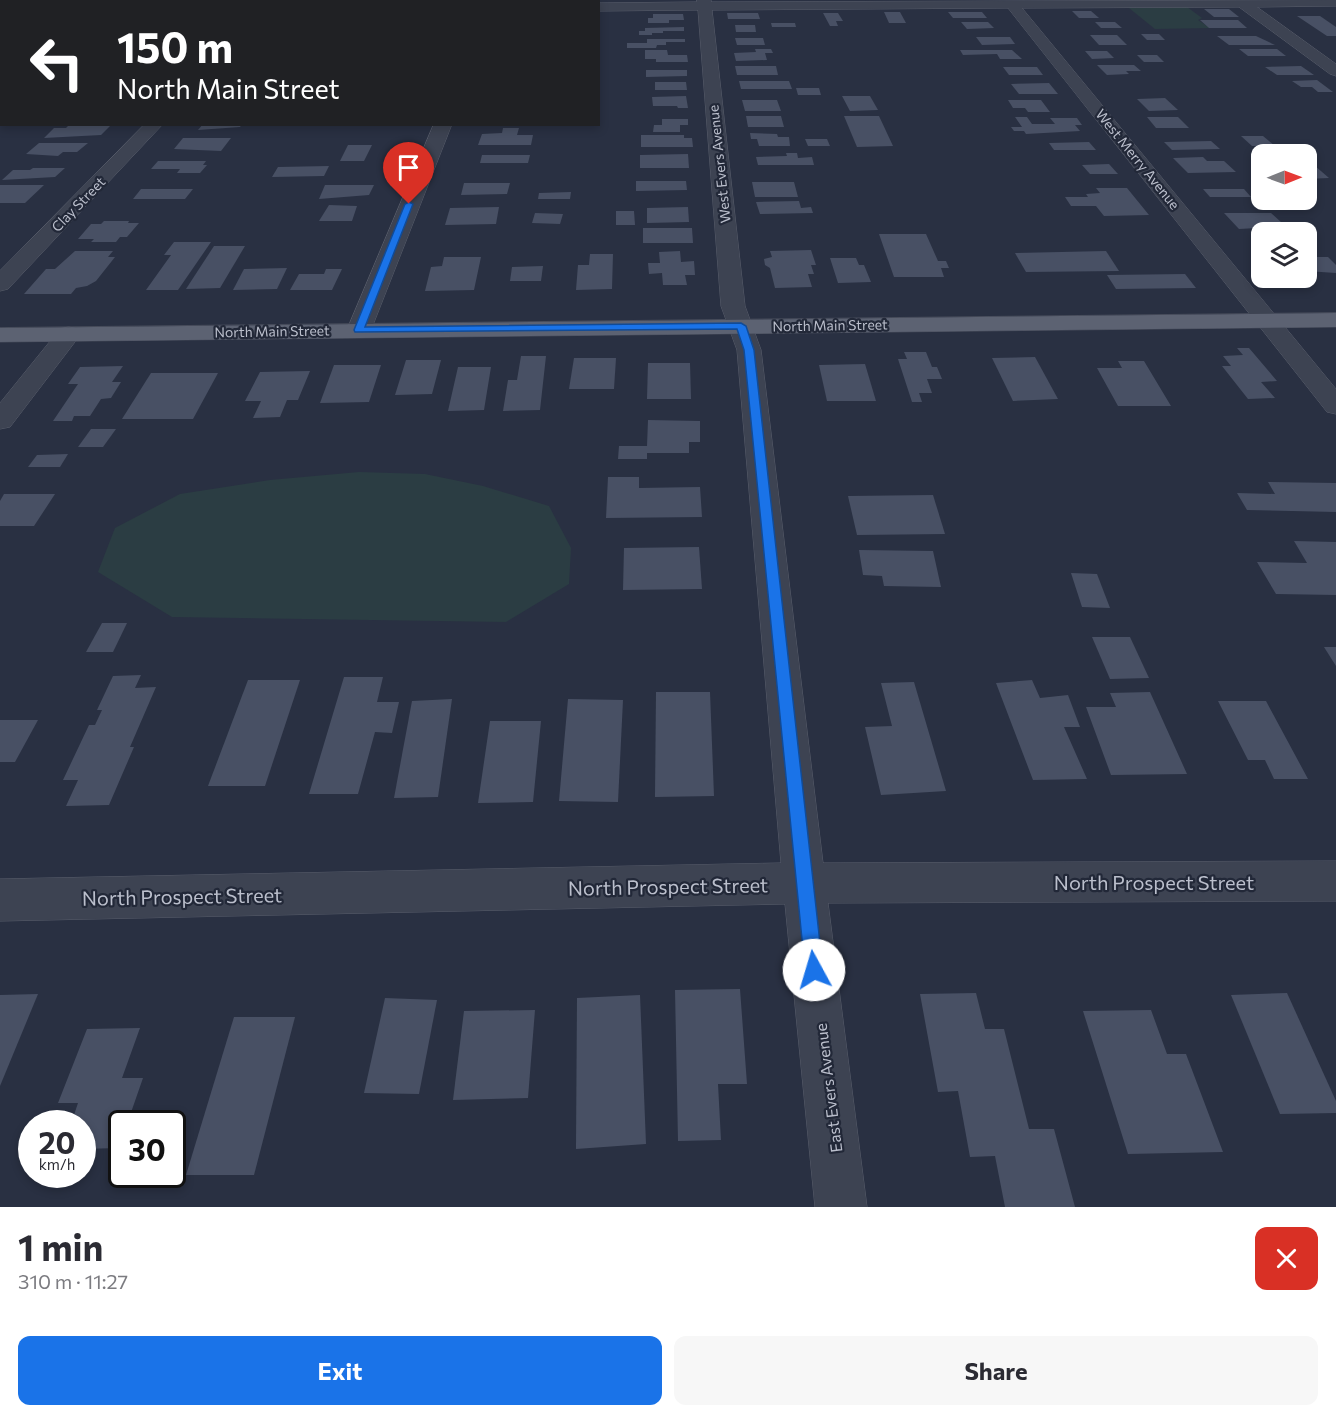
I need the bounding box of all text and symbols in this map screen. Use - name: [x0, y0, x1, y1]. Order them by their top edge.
- text: 150 m: [117, 20, 233, 72]
- icon: left: [18, 24, 96, 102]
- text: North Main Street: [117, 72, 340, 105]
- street label: West Evers Avenue: [704, 104, 734, 224]
- street label: West Merry Avenue: [1092, 105, 1184, 213]
- pin: [383, 142, 434, 204]
- north arrow: [1251, 144, 1317, 210]
- map controls: [1251, 144, 1317, 288]
- icon: arrive: [392, 151, 425, 184]
- street label: Clay Street: [48, 173, 109, 235]
- button: layers: [1251, 222, 1317, 288]
- street label: North Main Street: [772, 315, 888, 335]
- street label: North Main Street: [214, 321, 330, 341]
- street label: North Prospect Street: [1054, 870, 1254, 894]
- street label: North Prospect Street: [568, 872, 768, 900]
- street label: North Prospect Street: [82, 882, 282, 910]
- position arrow: [782, 938, 846, 1002]
- street label: East Evers Avenue: [811, 1022, 845, 1154]
- speed limit sign: 30: [108, 1110, 186, 1188]
- text: 20: [39, 1123, 75, 1160]
- text: km/h: [39, 1155, 75, 1173]
- text: 1 min: [18, 1224, 103, 1268]
- button: close: [1255, 1227, 1318, 1290]
- text: 310 m · 11:27: [18, 1269, 128, 1293]
- button: Exit: [18, 1336, 662, 1405]
- button: Share: [674, 1336, 1318, 1405]

